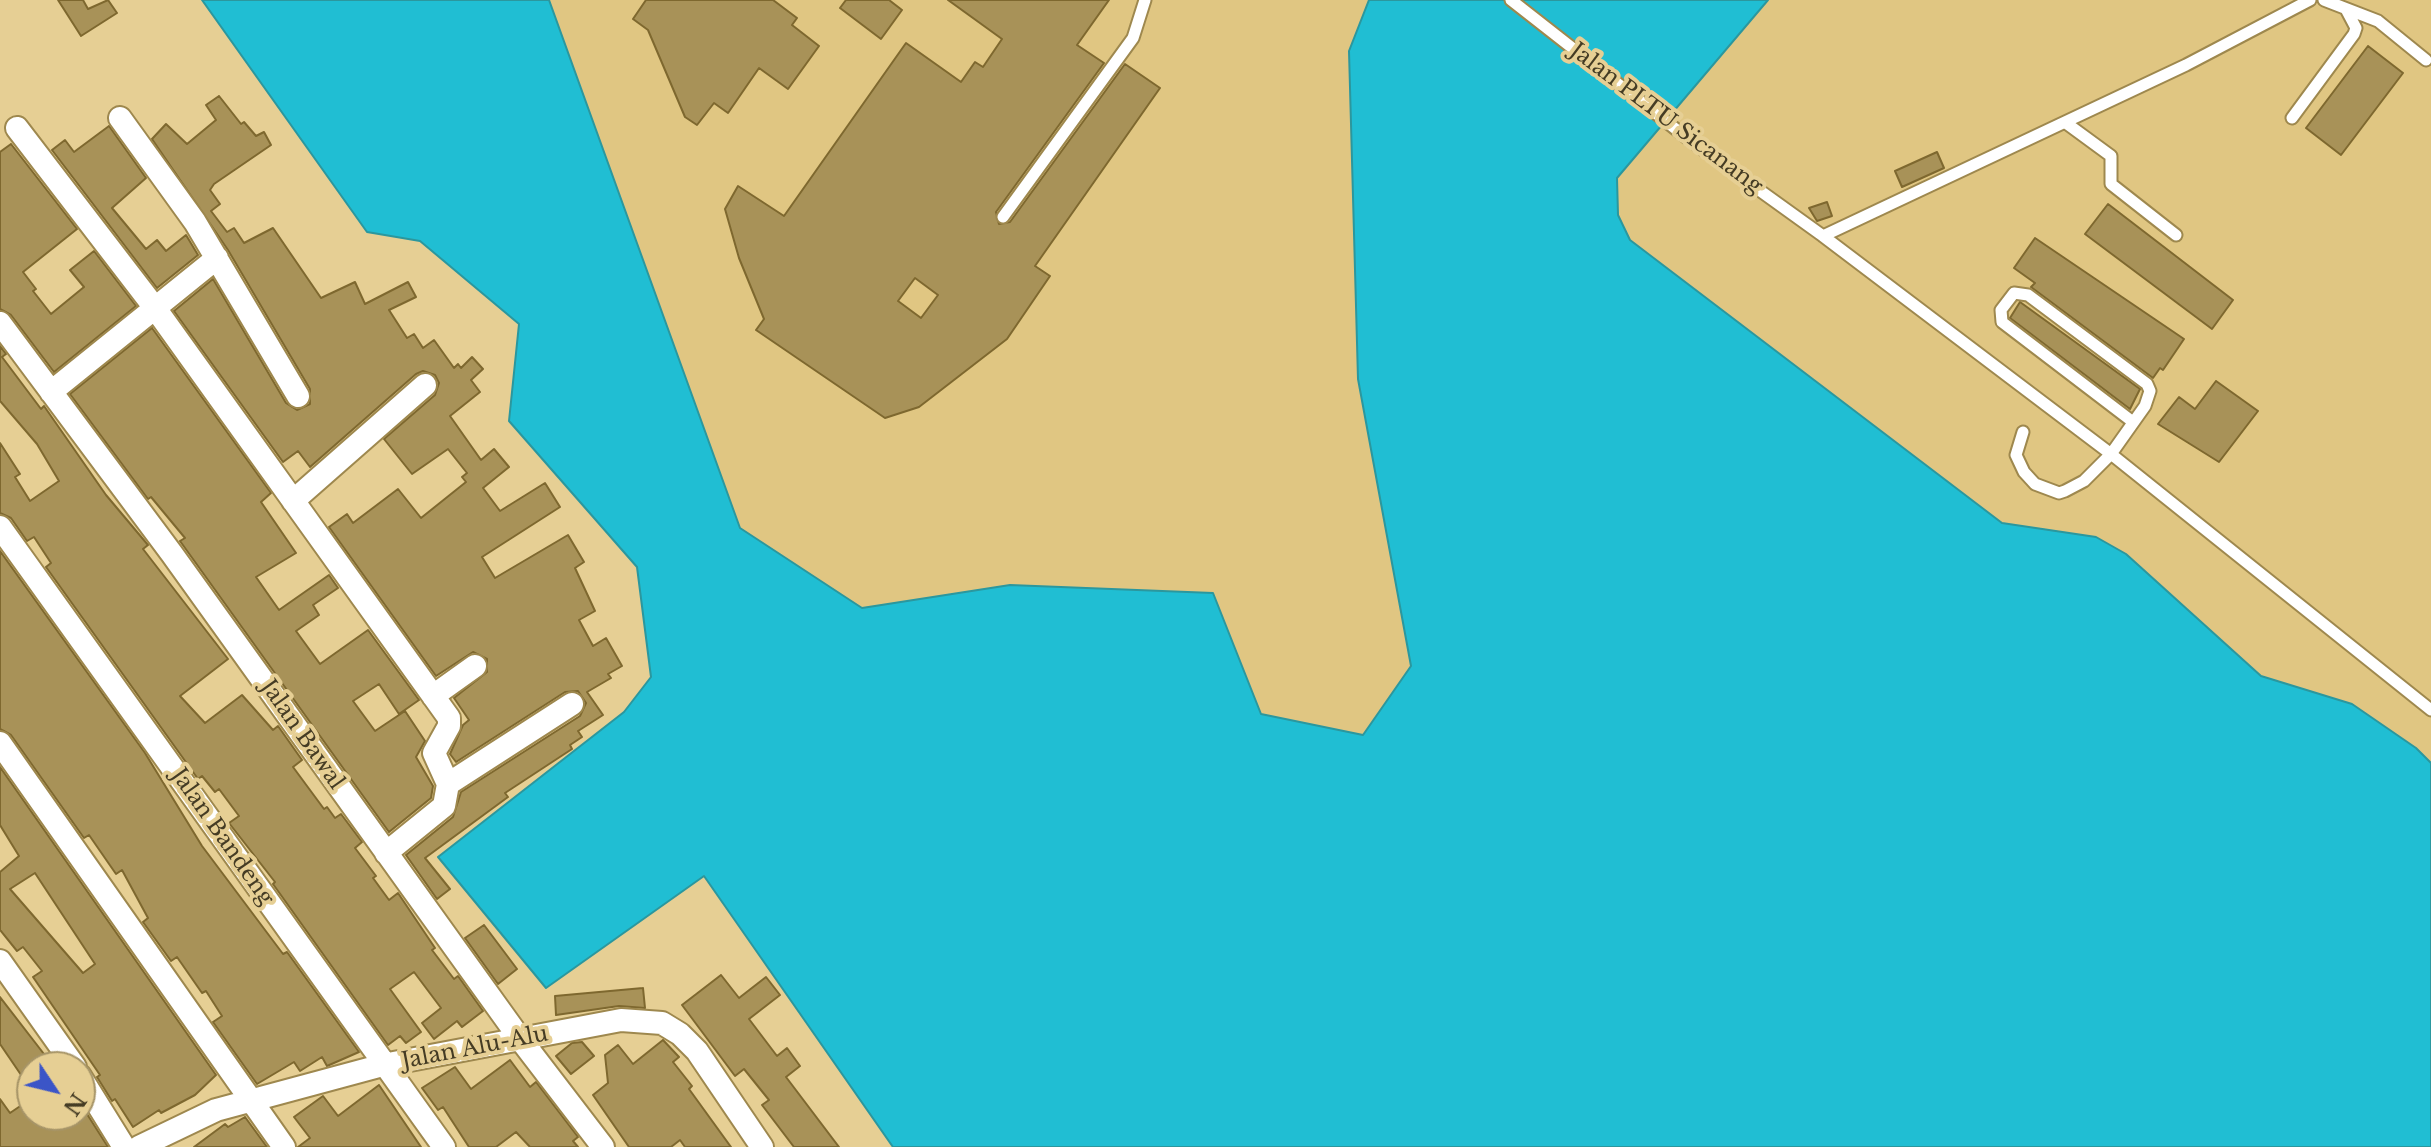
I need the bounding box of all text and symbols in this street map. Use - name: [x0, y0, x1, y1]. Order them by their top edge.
- street label: Jalan PLTU Sicanang: [1565, 38, 1767, 200]
- street label: Jalan Bawal: [255, 675, 349, 795]
- street label: Jalan Bandeng: [165, 764, 279, 910]
- street label: Jalan Alu-Alu: [400, 1021, 550, 1075]
- north arrow: [16, 1051, 96, 1131]
- text: N: [57, 1088, 91, 1120]

